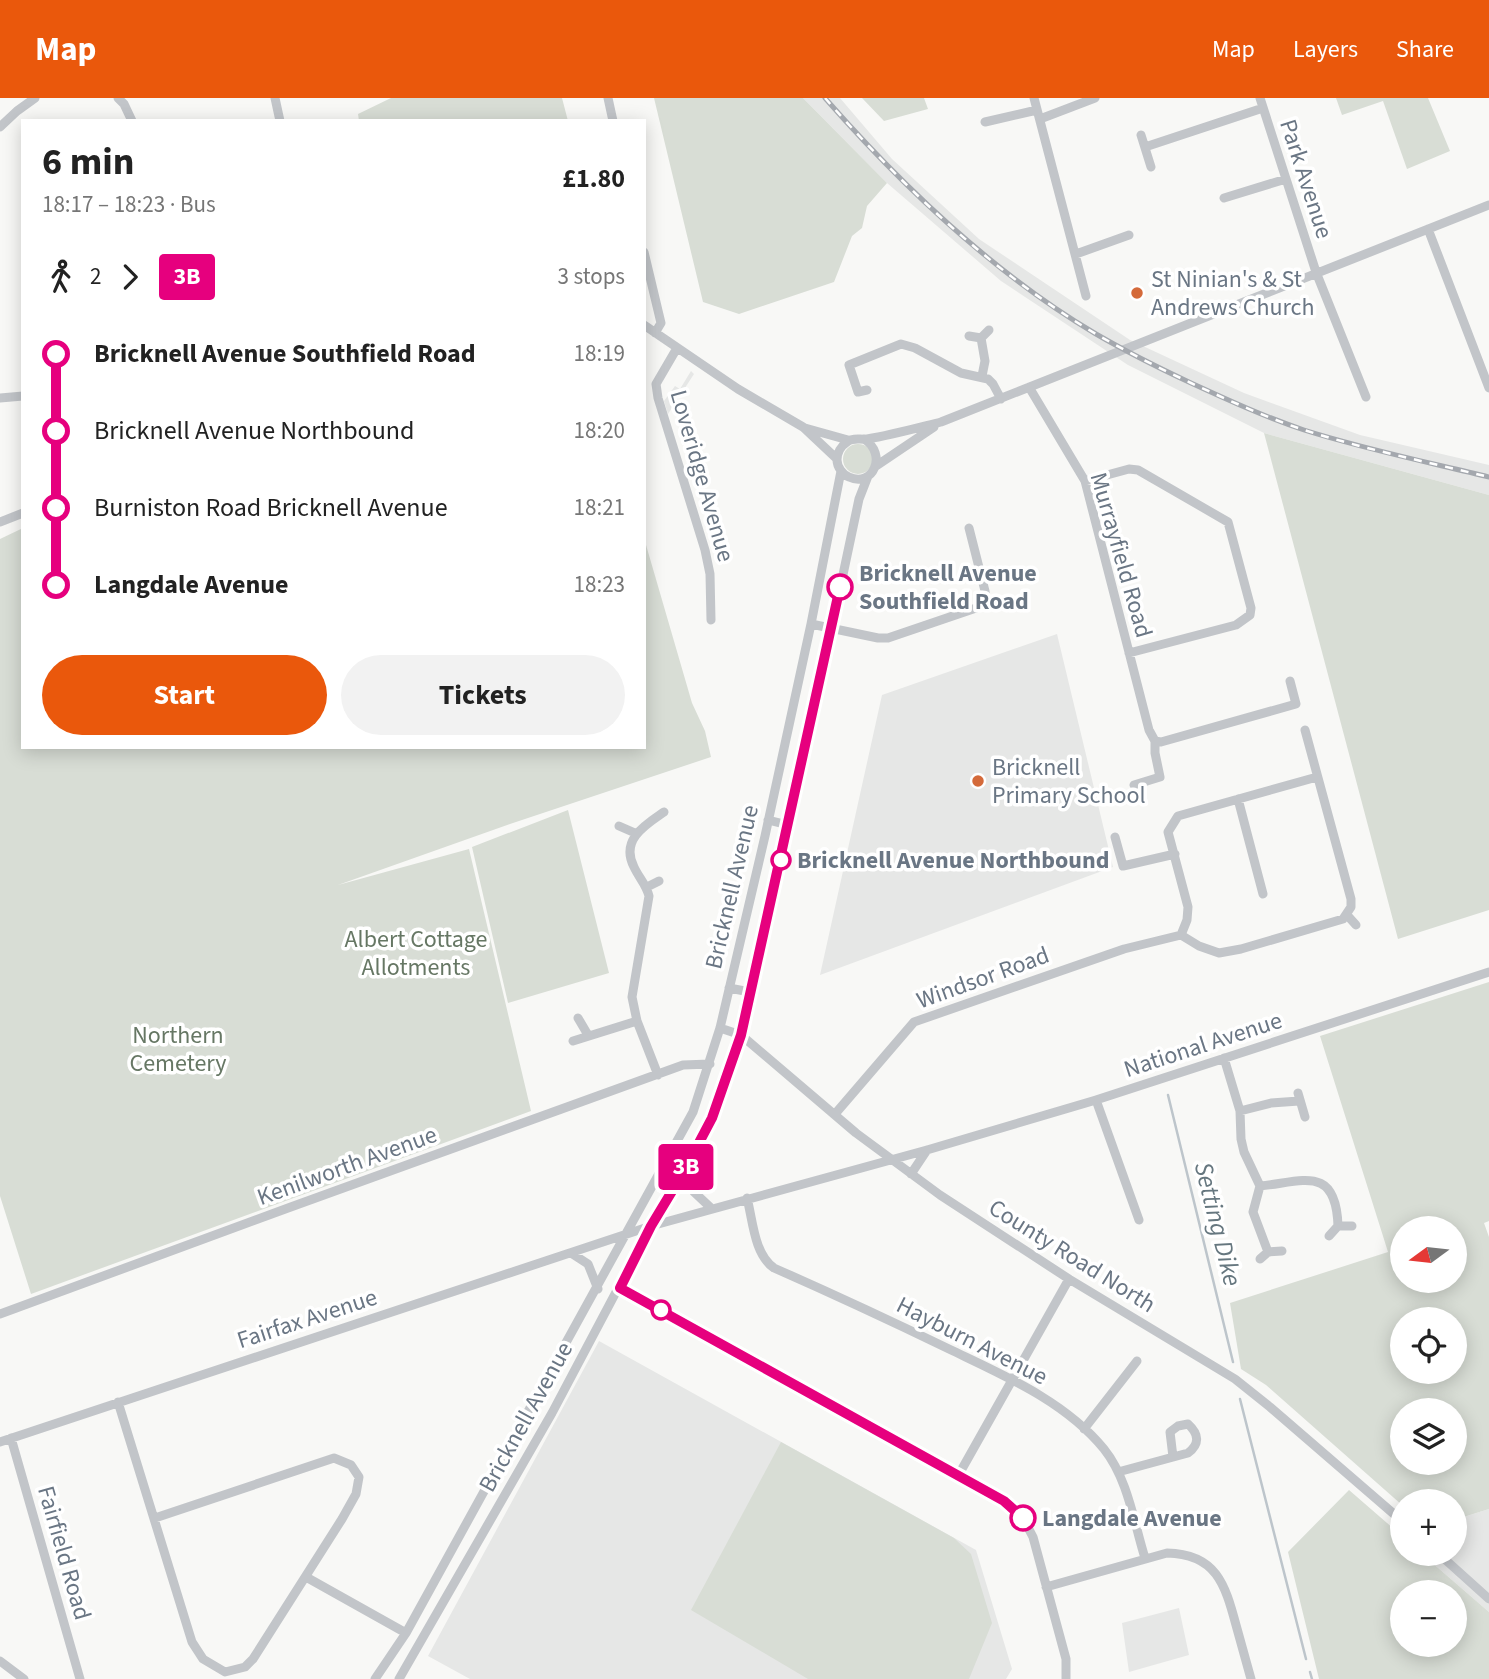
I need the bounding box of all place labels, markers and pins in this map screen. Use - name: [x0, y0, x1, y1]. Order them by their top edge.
- place label: St Ninian's & St Andrews Church: [1151, 262, 1315, 325]
- marker: St Ninian's & St Andrews Church: [1129, 285, 1145, 301]
- place label: Bricknell Avenue Southfield Road: [859, 556, 1037, 619]
- marker: Bricknell Avenue Southfield Road: [827, 574, 853, 600]
- place label: Bricknell Primary School: [992, 750, 1146, 813]
- marker: Bricknell Primary School: [970, 773, 986, 789]
- place label: Bricknell Avenue Northbound: [797, 843, 1109, 878]
- marker: Bricknell Avenue Northbound: [771, 850, 791, 870]
- unlabelled marker: [651, 1300, 671, 1320]
- place label: Langdale Avenue: [1042, 1501, 1222, 1536]
- marker: Langdale Avenue: [1010, 1505, 1036, 1531]

